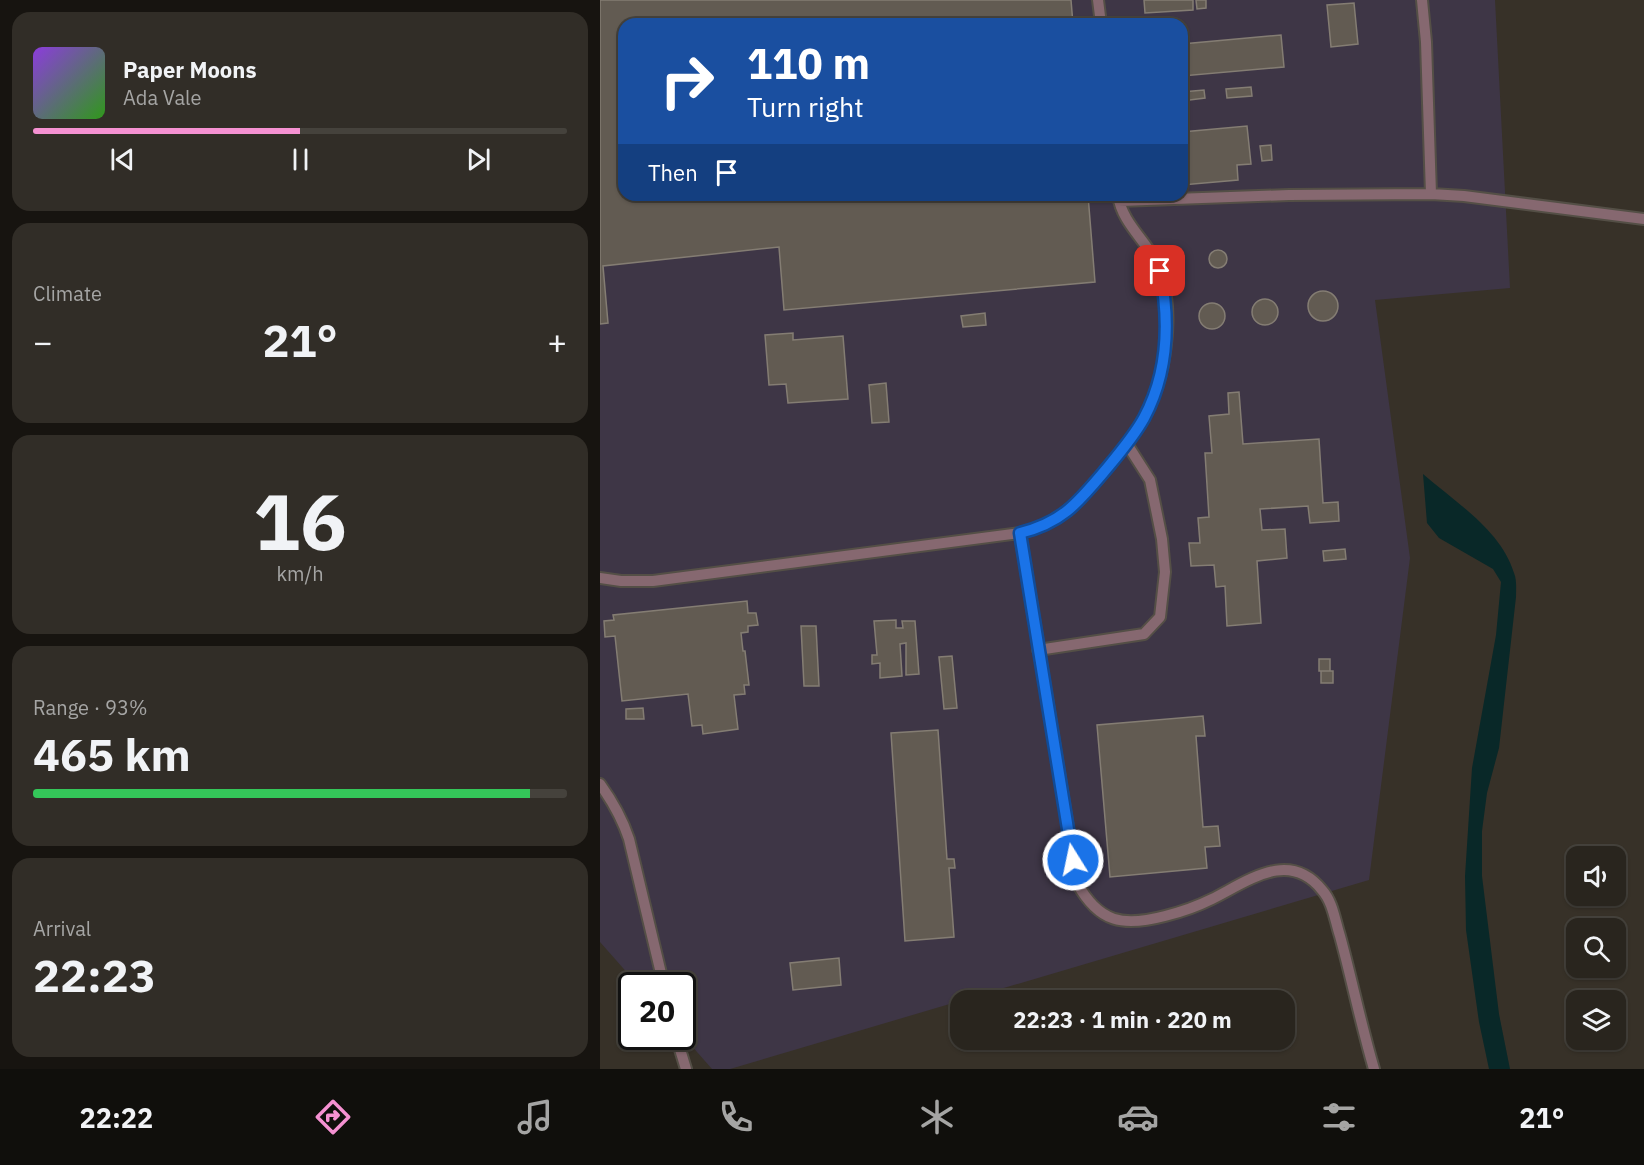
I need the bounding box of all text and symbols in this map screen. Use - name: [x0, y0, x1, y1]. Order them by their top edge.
- text: 110 m: [747, 36, 870, 91]
- icon: right: [648, 42, 726, 120]
- text: Paper Moons: [123, 55, 256, 84]
- text: Ada Vale: [123, 84, 202, 111]
- text: Turn right: [747, 89, 864, 124]
- icon: previous: [106, 143, 139, 176]
- icon: pause: [284, 143, 317, 176]
- icon: next: [462, 143, 495, 176]
- icon: arrive: [710, 156, 743, 189]
- text: Then: [648, 158, 698, 187]
- pin: [1134, 245, 1185, 296]
- icon: arrive: [1143, 254, 1176, 287]
- text: Climate: [33, 280, 102, 307]
- text: 21°: [262, 311, 338, 369]
- text: −: [33, 320, 53, 363]
- text: +: [547, 320, 567, 363]
- text: 16: [253, 470, 347, 571]
- text: km/h: [276, 560, 324, 587]
- text: Range · 93%: [33, 694, 148, 721]
- text: 465 km: [33, 725, 191, 783]
- position arrow: [1041, 828, 1105, 892]
- map controls: [1566, 846, 1626, 1050]
- button: sound: [1566, 846, 1626, 906]
- text: Arrival: [33, 915, 91, 942]
- button: search: [1566, 918, 1626, 978]
- text: 22:23: [33, 946, 156, 1004]
- speed limit sign: 20: [618, 972, 696, 1050]
- button: layers: [1566, 990, 1626, 1050]
- text: 22:23 · 1 min · 220 m: [1013, 1005, 1232, 1034]
- icon: directions: [312, 1096, 354, 1138]
- icon: music: [514, 1096, 556, 1138]
- icon: phone: [715, 1096, 757, 1138]
- icon: climate: [916, 1096, 958, 1138]
- icon: car: [1117, 1096, 1159, 1138]
- icon: filters: [1318, 1096, 1360, 1138]
- text: 22:22: [80, 1100, 153, 1135]
- text: 21°: [1519, 1100, 1564, 1135]

